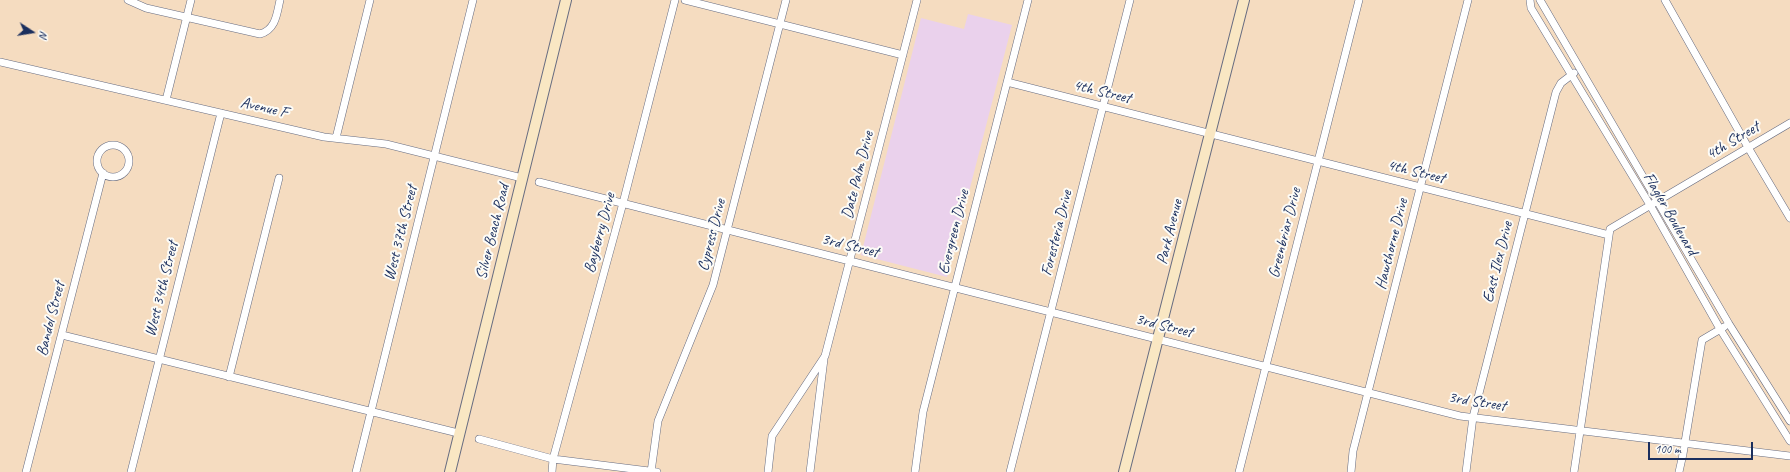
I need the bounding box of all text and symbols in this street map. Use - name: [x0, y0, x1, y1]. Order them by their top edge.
- north arrow: [12, 12, 52, 52]
- text: N: [36, 30, 51, 39]
- street label: 4th Street: [1071, 76, 1133, 108]
- street label: Avenue F: [239, 93, 289, 123]
- street label: 4th Street: [1703, 118, 1763, 164]
- street label: Date Palm Drive: [838, 129, 878, 221]
- street label: 4th Street: [1385, 156, 1447, 188]
- street label: Flagler Boulevard: [1639, 169, 1701, 259]
- street label: Silver Beach Road: [472, 182, 514, 282]
- street label: West 37th Street: [380, 184, 422, 282]
- street label: Greenbriar Drive: [1265, 186, 1305, 280]
- street label: Evergreen Drive: [934, 188, 974, 276]
- street label: Foresteria Drive: [1037, 188, 1077, 278]
- street label: Bayberry Drive: [580, 191, 620, 275]
- street label: Cypress Drive: [694, 197, 730, 273]
- street label: Hawthorne Drive: [1371, 197, 1413, 291]
- street label: Park Avenue: [1153, 198, 1187, 266]
- street label: East Ilex Drive: [1479, 220, 1517, 304]
- street label: 3rd Street: [820, 230, 880, 262]
- street label: West 34th Street: [141, 240, 183, 338]
- street label: Bandol Street: [33, 280, 69, 358]
- street label: 3rd Street: [1134, 310, 1194, 342]
- street label: 3rd Street: [1447, 388, 1507, 416]
- scale bar: [1650, 434, 1755, 460]
- text: 100 m: [1655, 441, 1681, 457]

